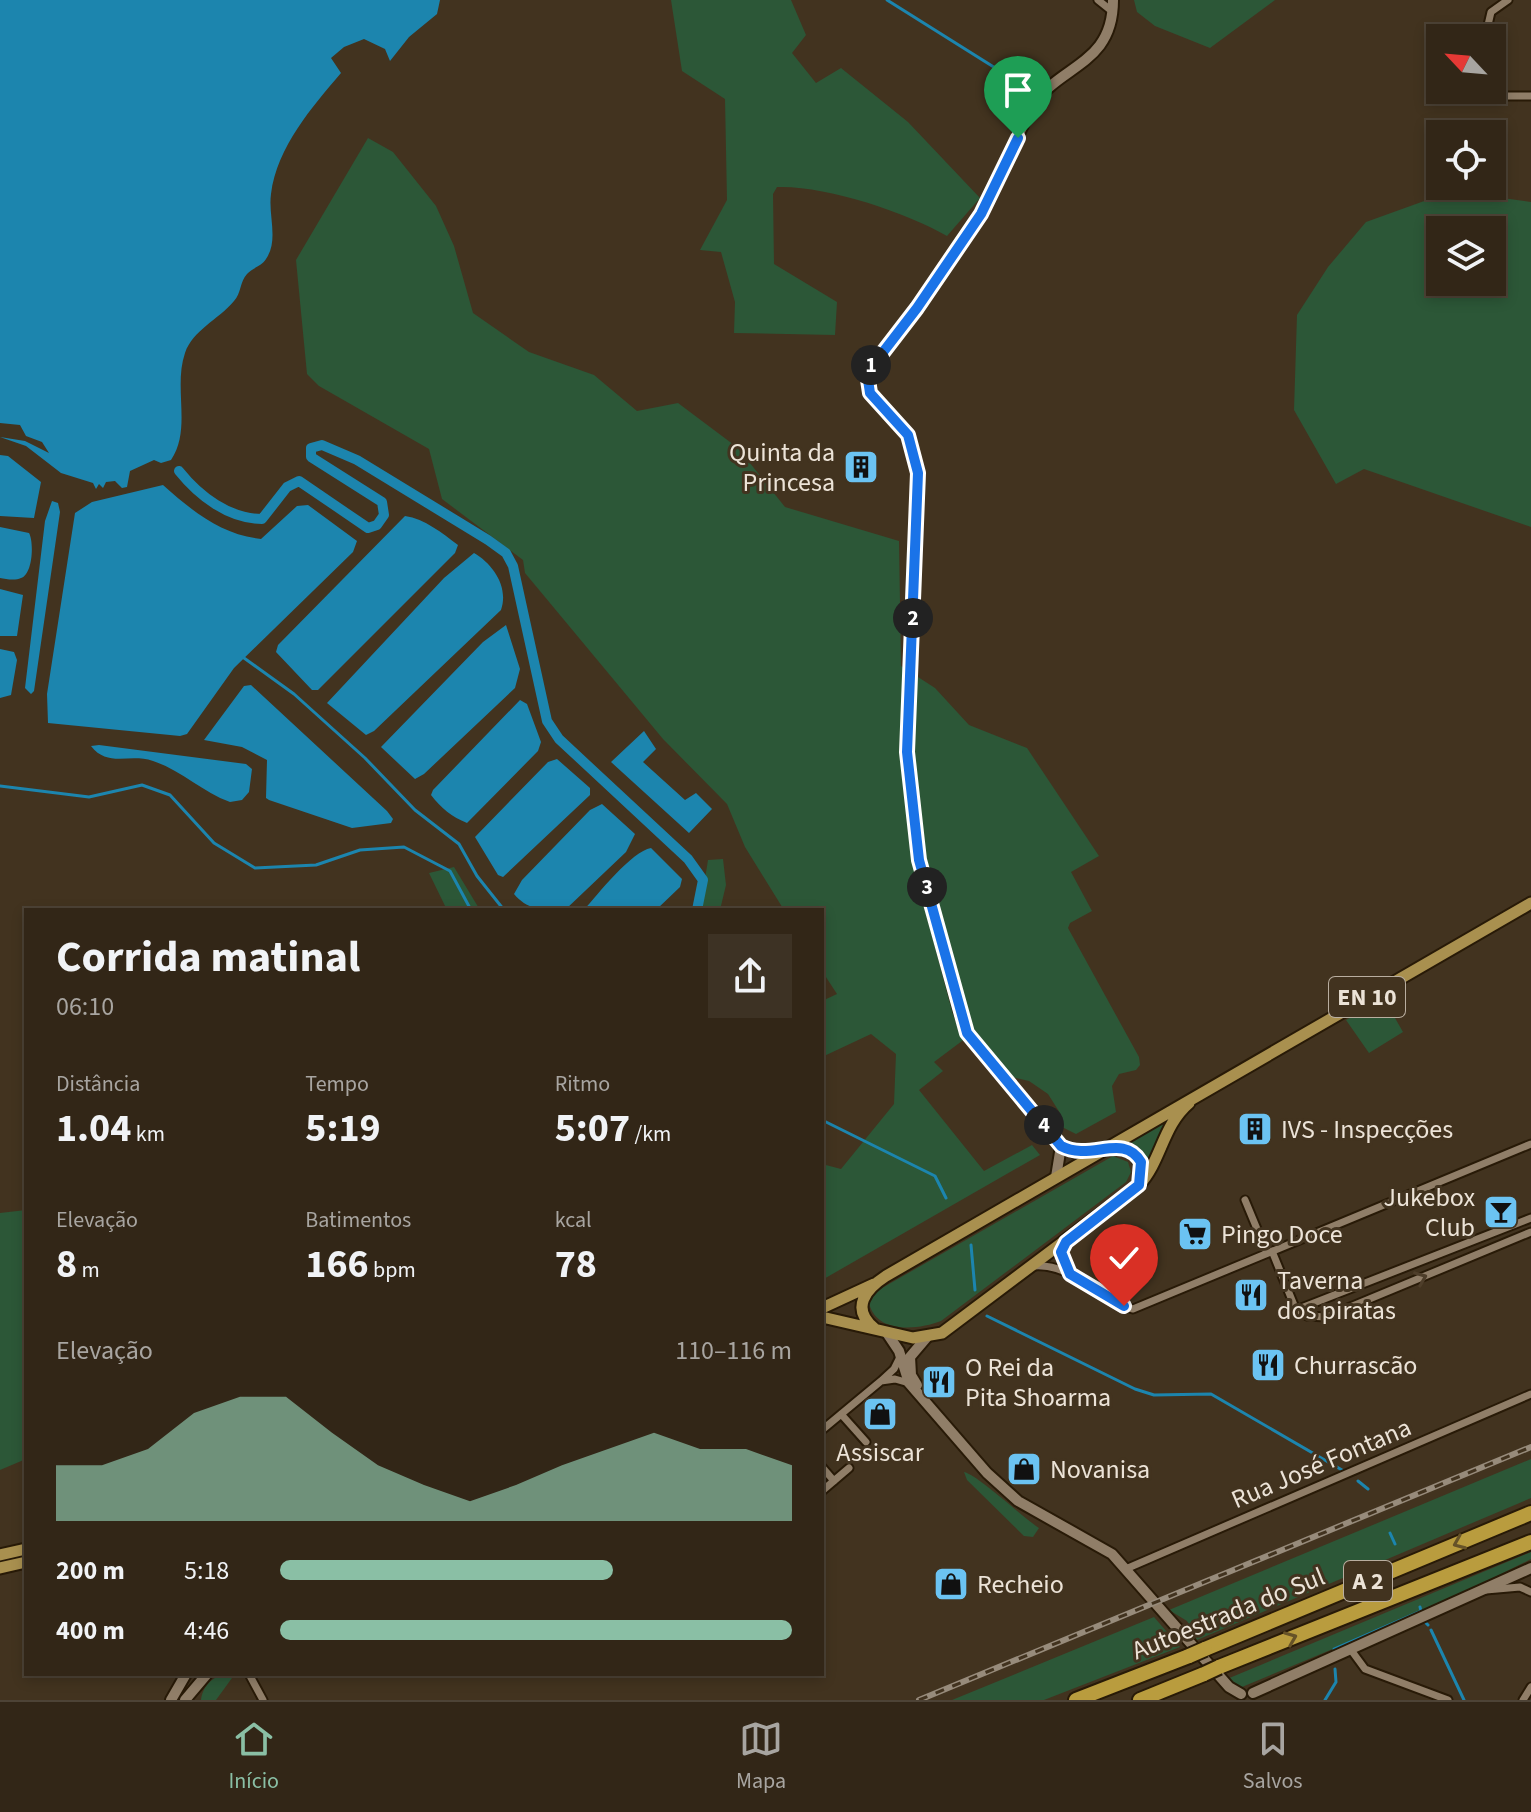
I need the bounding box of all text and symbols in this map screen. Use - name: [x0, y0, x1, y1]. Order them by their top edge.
- north arrow: [1426, 24, 1506, 104]
- map controls: [1426, 24, 1506, 296]
- pin: [984, 56, 1052, 138]
- icon: arrive: [996, 68, 1040, 112]
- button: locate: [1426, 120, 1506, 200]
- button: layers: [1426, 216, 1506, 296]
- pin: 1: [851, 345, 891, 385]
- text: 1: [865, 349, 877, 381]
- place label: Quinta da Princesa: [729, 434, 835, 501]
- building icon: Quinta da Princesa: [842, 448, 880, 486]
- pin: 2: [893, 598, 933, 638]
- text: 2: [907, 602, 919, 634]
- pin: 3: [907, 867, 947, 907]
- text: 3: [921, 871, 933, 903]
- text: Corrida matinal: [56, 926, 360, 989]
- button: share: [708, 934, 792, 1018]
- road number: EN 10: [1329, 977, 1405, 1017]
- text: 06:10: [56, 988, 114, 1025]
- text: Distância: [56, 1068, 140, 1100]
- text: Tempo: [305, 1068, 369, 1100]
- text: Ritmo: [555, 1068, 610, 1100]
- text: 1.04: [56, 1100, 131, 1157]
- text: 5:19: [305, 1100, 381, 1157]
- text: 5:07: [555, 1100, 630, 1157]
- pin: 4: [1024, 1105, 1064, 1145]
- text: 4: [1038, 1109, 1050, 1141]
- building icon: IVS - Inspecções: [1236, 1110, 1274, 1148]
- place label: IVS - Inspecções: [1281, 1111, 1453, 1148]
- text: km: [131, 1118, 165, 1150]
- text: /km: [630, 1118, 671, 1150]
- place label: Jukebox Club: [1383, 1179, 1475, 1246]
- bar icon: Jukebox Club: [1482, 1193, 1520, 1231]
- text: Elevação: [56, 1204, 138, 1236]
- text: Batimentos: [305, 1204, 411, 1236]
- text: kcal: [555, 1204, 592, 1236]
- supermarket icon: Pingo Doce: [1176, 1215, 1214, 1253]
- place label: Pingo Doce: [1221, 1216, 1343, 1253]
- pin: [1090, 1224, 1158, 1306]
- text: 8: [56, 1236, 77, 1293]
- text: 166: [305, 1236, 369, 1293]
- text: 78: [555, 1236, 597, 1293]
- icon: check: [1102, 1236, 1146, 1280]
- text: m: [77, 1254, 100, 1286]
- text: bpm: [369, 1254, 416, 1286]
- place label: Taverna dos piratas: [1277, 1262, 1396, 1329]
- one-way arrow: [1413, 1271, 1427, 1287]
- restaurant icon: Taverna dos piratas: [1232, 1276, 1270, 1314]
- text: Elevação: [56, 1332, 153, 1369]
- text: 110–116 m: [675, 1332, 792, 1369]
- restaurant icon: Churrascão: [1249, 1346, 1287, 1384]
- place label: Churrascão: [1294, 1347, 1417, 1384]
- place label: O Rei da Pita Shoarma: [965, 1349, 1111, 1416]
- restaurant icon: O Rei da Pita Shoarma: [920, 1363, 958, 1401]
- shop icon: Assiscar: [861, 1395, 899, 1433]
- street label: Rua José Fontana: [1226, 1409, 1417, 1518]
- place label: Assiscar: [836, 1434, 925, 1471]
- shop icon: Novanisa: [1005, 1450, 1043, 1488]
- place label: Novanisa: [1050, 1451, 1150, 1488]
- one-way arrow: [1453, 1533, 1467, 1550]
- text: 200 m: [56, 1552, 125, 1589]
- text: 5:18: [184, 1552, 229, 1589]
- street label: Autoestrada do Sul: [1126, 1558, 1330, 1669]
- road number: A 2: [1344, 1561, 1392, 1601]
- shop icon: Recheio: [932, 1565, 970, 1603]
- place label: Recheio: [977, 1566, 1064, 1603]
- text: 400 m: [56, 1612, 125, 1649]
- text: 4:46: [184, 1612, 229, 1649]
- one-way arrow: [1283, 1632, 1297, 1648]
- tab: Início: [228, 1717, 279, 1797]
- tab: Mapa: [736, 1717, 786, 1797]
- tab: Salvos: [1243, 1717, 1303, 1797]

